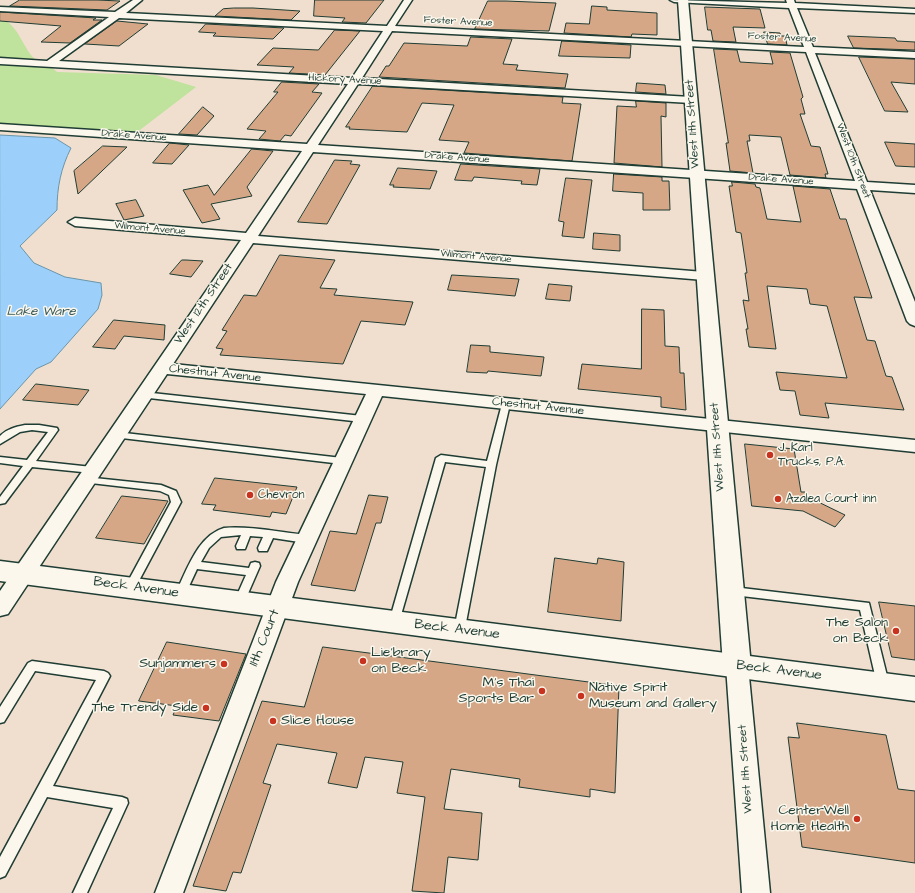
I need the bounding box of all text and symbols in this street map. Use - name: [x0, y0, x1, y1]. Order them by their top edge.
- street label: Foster Avenue: [423, 14, 493, 30]
- street label: Foster Avenue: [747, 30, 817, 46]
- street label: Hickory Avenue: [308, 72, 382, 88]
- street label: West 11th Street: [683, 79, 703, 169]
- street label: West 10th Street: [833, 122, 873, 200]
- street label: Drake Avenue: [101, 128, 167, 144]
- street label: Drake Avenue: [424, 150, 490, 166]
- street label: Drake Avenue: [748, 172, 814, 188]
- street label: Wilmont Avenue: [114, 220, 186, 238]
- street label: Wilmont Avenue: [440, 248, 512, 266]
- street label: West 12th Street: [172, 261, 236, 347]
- water label: Lake Ware: [7, 304, 75, 320]
- street label: Chestnut Avenue: [168, 362, 262, 386]
- street label: Chestnut Avenue: [491, 395, 585, 419]
- street label: West 11th Street: [708, 402, 728, 492]
- place label: J. Karl Trucks, P.A.: [778, 441, 845, 469]
- marker: J. Karl Trucks, P.A.: [765, 450, 775, 460]
- place label: Chevron: [258, 488, 305, 502]
- marker: Chevron: [245, 490, 255, 500]
- place label: Azalea Court inn: [786, 492, 876, 506]
- marker: Azalea Court inn: [773, 494, 783, 504]
- street label: Beck Avenue: [92, 574, 180, 602]
- street label: 11th Court: [246, 607, 284, 669]
- place label: The Salon on Beck: [826, 615, 888, 648]
- street label: Beck Avenue: [413, 616, 501, 644]
- marker: The Salon on Beck: [891, 626, 901, 636]
- place label: Lie'brary on Beck: [371, 645, 431, 678]
- place label: Sunjammers: [139, 656, 216, 672]
- marker: Lie'brary on Beck: [358, 656, 368, 666]
- street label: Beck Avenue: [735, 657, 823, 685]
- marker: Sunjammers: [219, 659, 229, 669]
- place label: M's Thai Sports Bar: [459, 675, 534, 708]
- place label: Native Spirit Museum and Gallery: [589, 680, 717, 712]
- marker: M's Thai Sports Bar: [537, 686, 547, 696]
- marker: Native Spirit Museum and Gallery: [576, 691, 586, 701]
- place label: The Trendy Side: [92, 700, 198, 716]
- marker: The Trendy Side: [201, 703, 211, 713]
- place label: Slice House: [281, 713, 354, 729]
- marker: Slice House: [268, 716, 278, 726]
- street label: West 11th Street: [736, 724, 756, 814]
- place label: CenterWell Home Health: [771, 803, 849, 836]
- marker: CenterWell Home Health: [852, 814, 862, 824]

